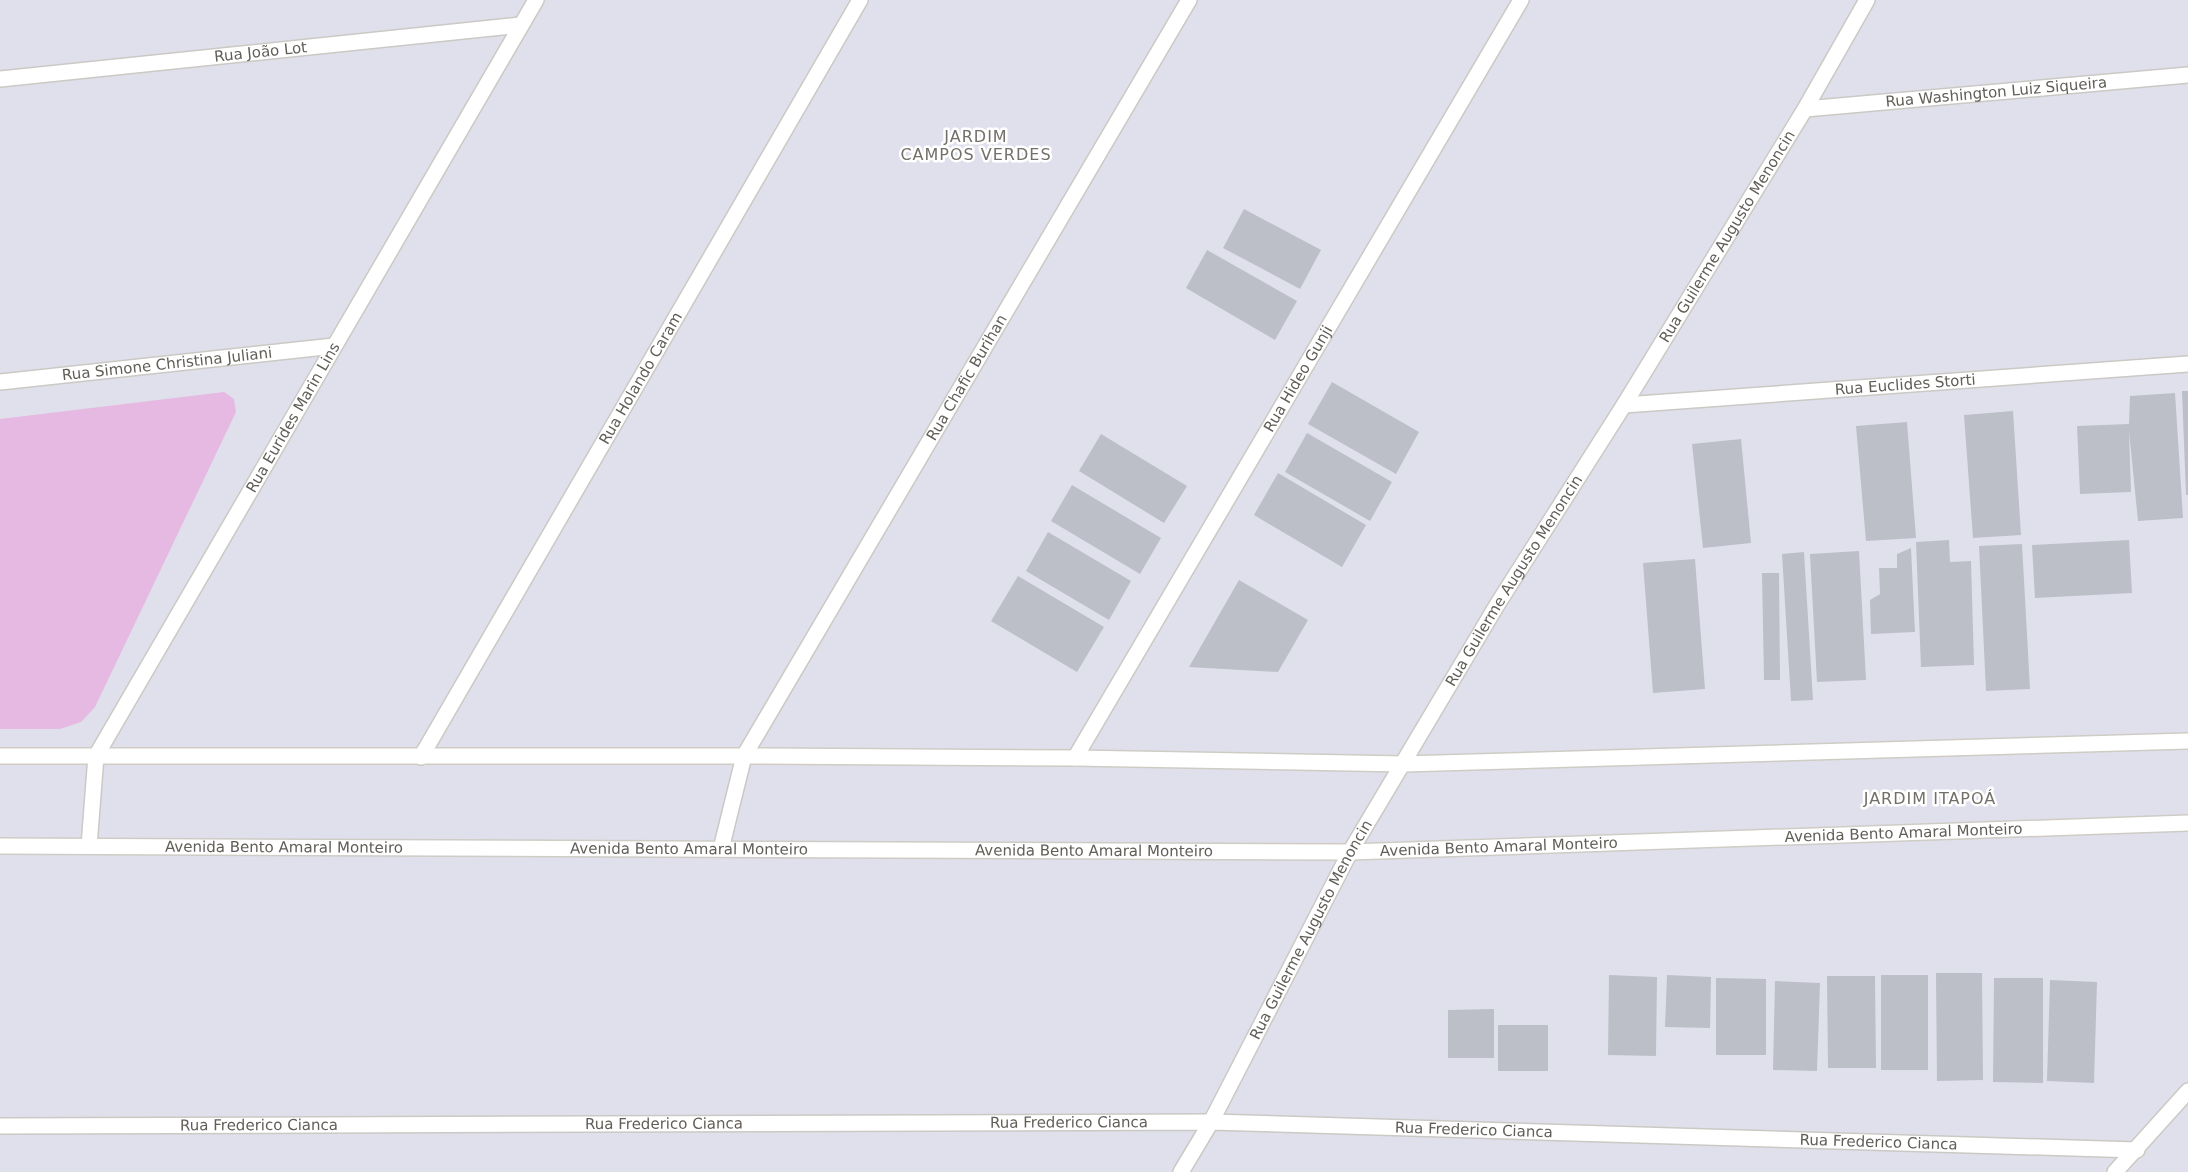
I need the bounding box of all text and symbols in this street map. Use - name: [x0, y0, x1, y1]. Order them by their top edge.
- street label: Rua João Lot: [213, 38, 308, 66]
- street label: Rua Washington Luiz Siqueira: [1885, 73, 2108, 111]
- district label: JARDIM CAMPOS VERDES: [900, 127, 1052, 164]
- street label: Rua Guilerme Augusto Menoncin: [1655, 127, 1799, 346]
- street label: Rua Holando Caram: [595, 309, 686, 447]
- street label: Rua Chafic Burihan: [923, 311, 1011, 444]
- street label: Rua Hideo Gunji: [1260, 322, 1336, 435]
- street label: Rua Eurides Marin Lins: [242, 339, 344, 496]
- street label: Rua Simone Christina Juliani: [61, 344, 273, 384]
- street label: Rua Euclides Storti: [1834, 370, 1976, 399]
- street label: Rua Guilerme Augusto Menoncin: [1442, 472, 1586, 690]
- district label: JARDIM ITAPOÁ: [1863, 789, 1996, 808]
- street label: Rua Guilerme Augusto Menoncin: [1246, 817, 1376, 1043]
- street label: Avenida Bento Amaral Monteiro: [1784, 820, 2023, 846]
- street label: Avenida Bento Amaral Monteiro: [1380, 834, 1618, 860]
- street label: Avenida Bento Amaral Monteiro: [165, 838, 403, 857]
- street label: Avenida Bento Amaral Monteiro: [570, 840, 808, 859]
- street label: Avenida Bento Amaral Monteiro: [975, 841, 1213, 860]
- street label: Rua Frederico Cianca: [990, 1113, 1148, 1132]
- street label: Rua Frederico Cianca: [585, 1115, 743, 1133]
- street label: Rua Frederico Cianca: [180, 1116, 338, 1134]
- street label: Rua Frederico Cianca: [1395, 1119, 1553, 1141]
- street label: Rua Frederico Cianca: [1799, 1131, 1958, 1154]

